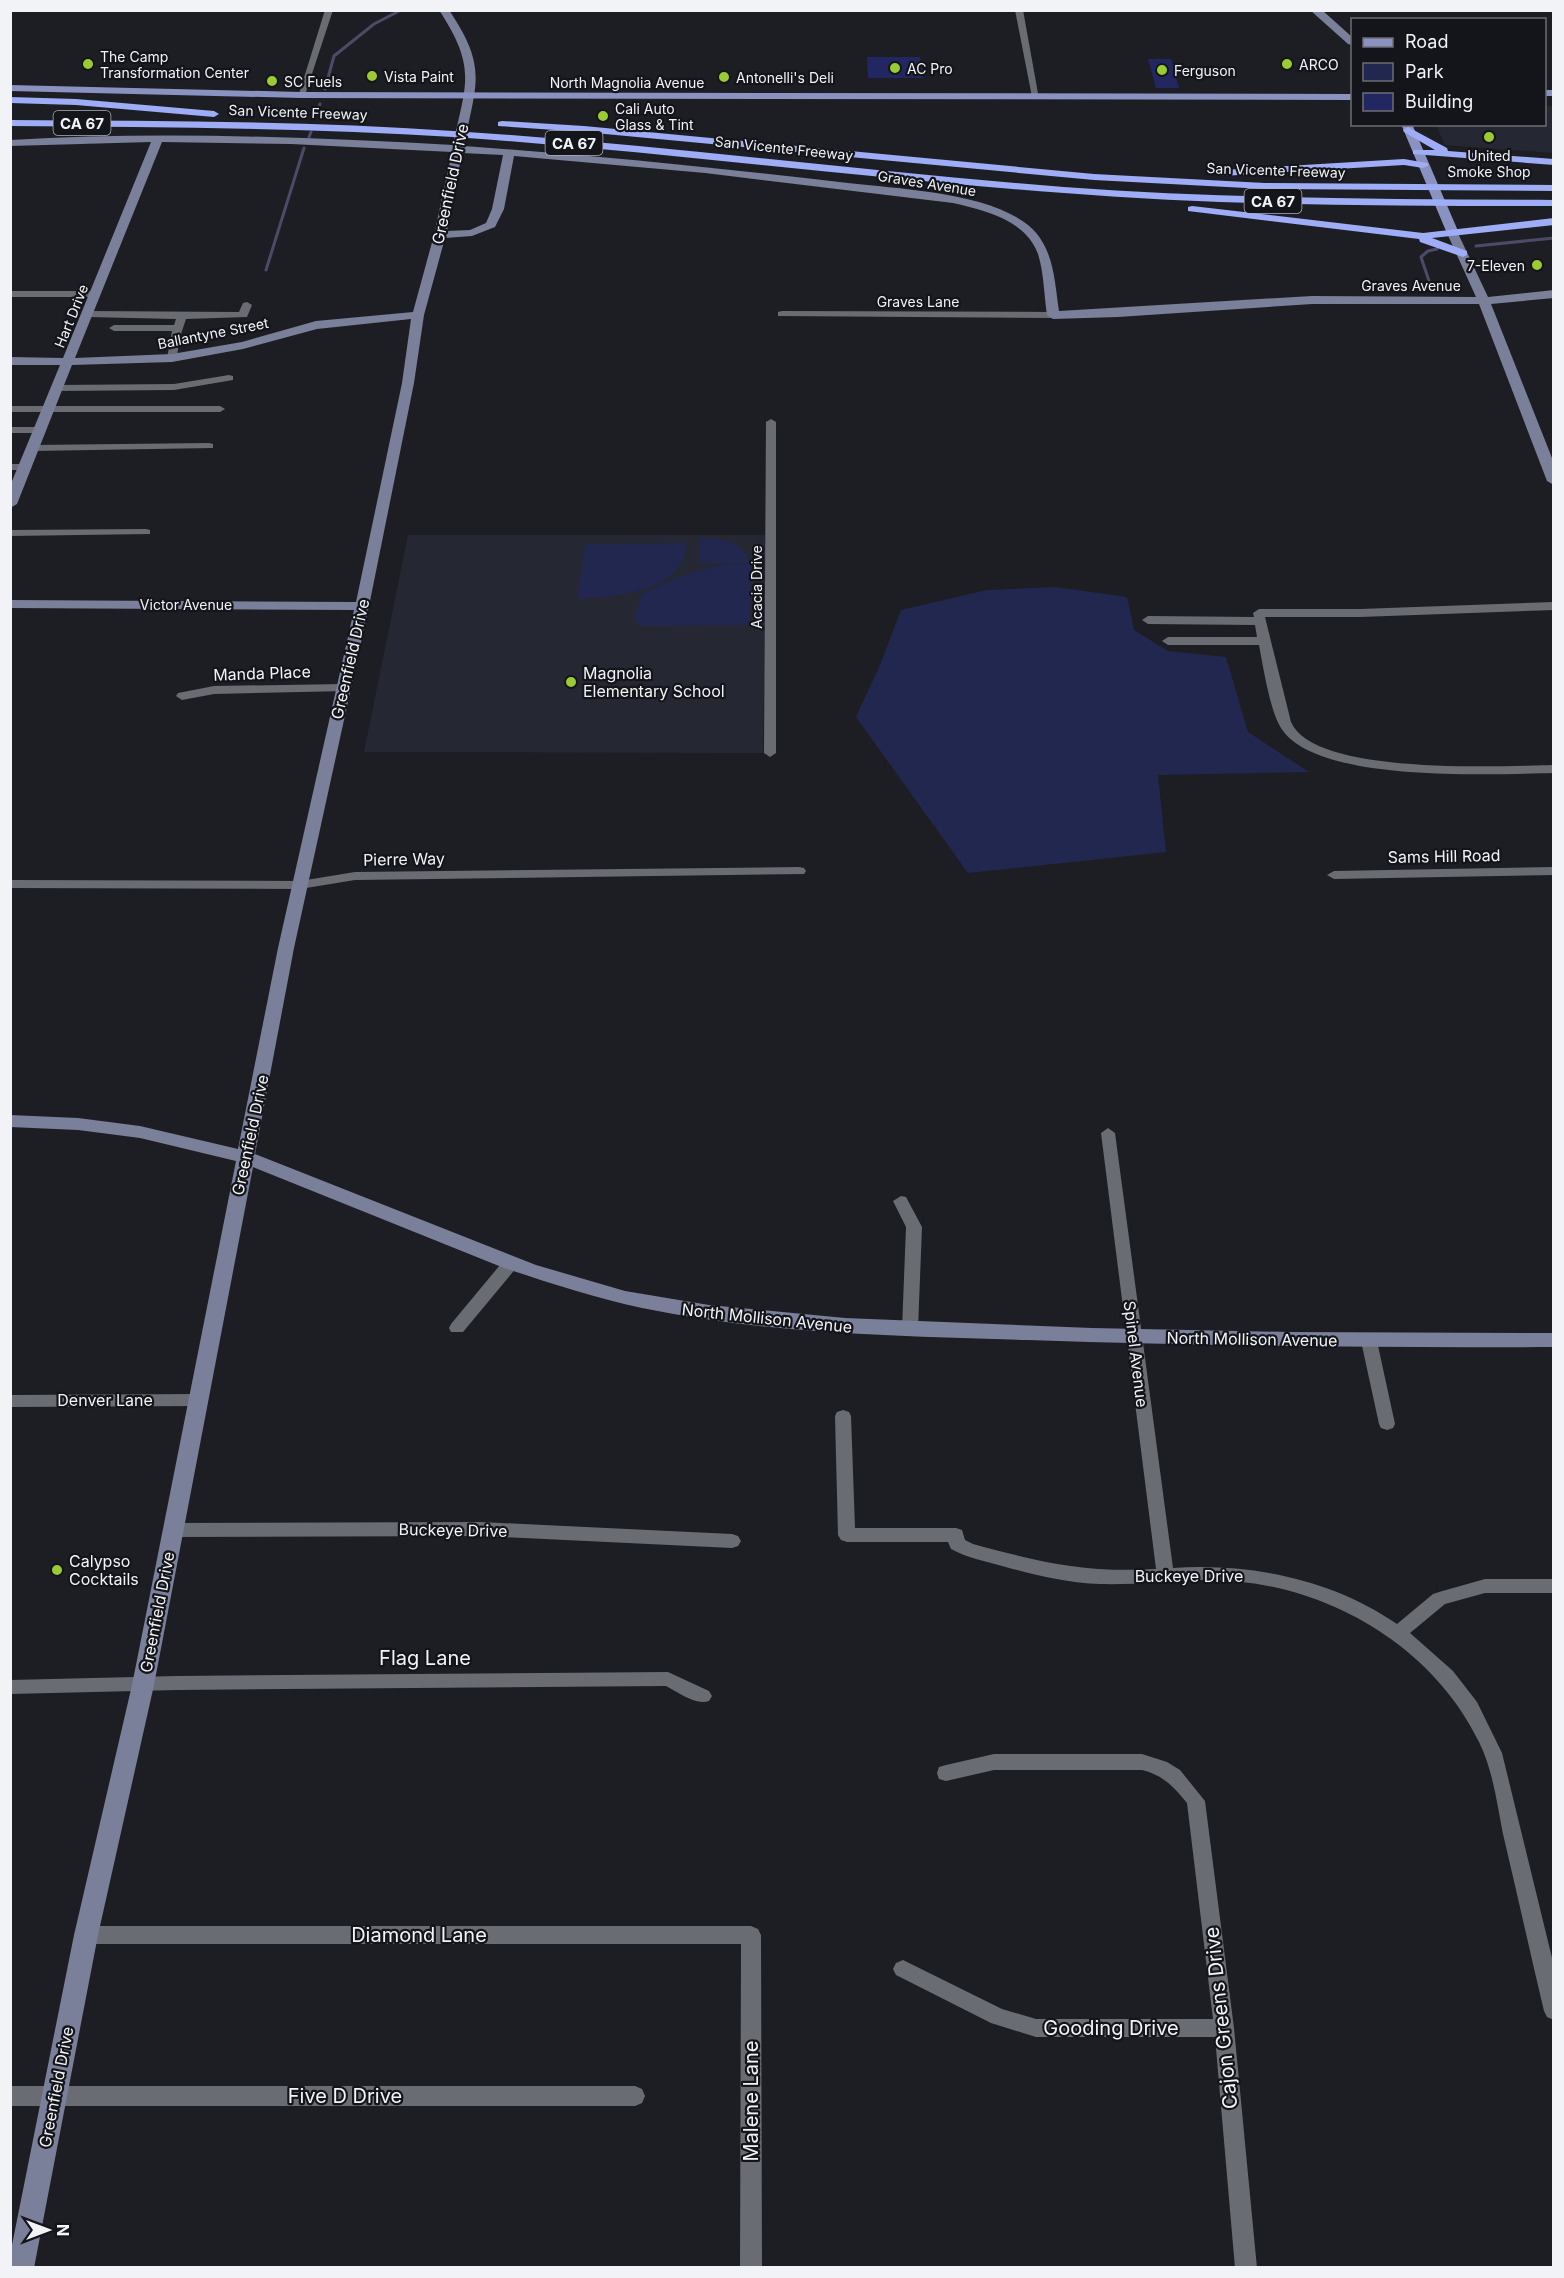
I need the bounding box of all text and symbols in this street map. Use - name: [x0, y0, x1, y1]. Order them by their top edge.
- legend: [1351, 18, 1546, 126]
- text: Road: [1405, 31, 1448, 52]
- place label: The Camp Transformation Center: [100, 48, 249, 81]
- place label: ARCO: [1299, 56, 1339, 73]
- marker: The Camp Transformation Center: [81, 57, 95, 71]
- marker: ARCO: [1280, 57, 1294, 71]
- place label: AC Pro: [907, 60, 953, 77]
- marker: AC Pro: [888, 61, 902, 75]
- text: Park: [1405, 61, 1444, 82]
- place label: Ferguson: [1174, 62, 1236, 79]
- marker: Ferguson: [1155, 63, 1169, 77]
- place label: Vista Paint: [384, 68, 454, 85]
- marker: Vista Paint: [365, 69, 379, 83]
- place label: Antonelli's Deli: [736, 69, 834, 86]
- marker: Antonelli's Deli: [717, 70, 731, 84]
- place label: SC Fuels: [284, 73, 342, 90]
- marker: SC Fuels: [265, 74, 279, 88]
- street label: North Magnolia Avenue: [550, 74, 704, 91]
- text: Building: [1405, 91, 1473, 112]
- place label: Cali Auto Glass & Tint: [615, 100, 694, 133]
- street label: San Vicente Freeway: [228, 101, 368, 123]
- marker: Cali Auto Glass & Tint: [596, 109, 610, 123]
- road number: CA 67: [54, 111, 110, 135]
- street label: Greenfield Drive: [427, 122, 473, 246]
- marker: United Smoke Shop: [1482, 130, 1496, 144]
- road number: CA 67: [546, 131, 602, 155]
- street label: San Vicente Freeway: [714, 132, 854, 164]
- place label: United Smoke Shop: [1447, 147, 1531, 180]
- street label: San Vicente Freeway: [1206, 159, 1346, 181]
- street label: Graves Avenue: [876, 167, 978, 199]
- road number: CA 67: [1244, 189, 1302, 213]
- place label: 7-Eleven: [1467, 257, 1525, 274]
- marker: 7-Eleven: [1530, 258, 1544, 272]
- street label: Graves Avenue: [1361, 277, 1461, 294]
- street label: Hart Drive: [51, 282, 91, 350]
- street label: Graves Lane: [877, 293, 959, 310]
- street label: Ballantyne Street: [156, 314, 270, 352]
- street label: Acacia Drive: [748, 545, 765, 629]
- street label: Victor Avenue: [140, 596, 232, 613]
- street label: Greenfield Drive: [326, 597, 374, 721]
- street label: Manda Place: [213, 661, 311, 685]
- place label: Magnolia Elementary School: [583, 663, 725, 701]
- marker: Magnolia Elementary School: [564, 675, 578, 689]
- street label: Sams Hill Road: [1387, 845, 1501, 867]
- street label: Pierre Way: [363, 848, 445, 870]
- street label: Greenfield Drive: [227, 1073, 273, 1197]
- street label: North Mollison Avenue: [681, 1299, 853, 1337]
- street label: Spinel Avenue: [1120, 1300, 1152, 1408]
- street label: North Mollison Avenue: [1166, 1328, 1338, 1350]
- street label: Denver Lane: [57, 1390, 153, 1410]
- street label: Buckeye Drive: [398, 1519, 508, 1541]
- street label: Greenfield Drive: [135, 1550, 179, 1674]
- place label: Calypso Cocktails: [69, 1551, 139, 1589]
- marker: Calypso Cocktails: [50, 1563, 64, 1577]
- street label: Buckeye Drive: [1135, 1566, 1243, 1586]
- street label: Flag Lane: [379, 1646, 471, 1670]
- street label: Diamond Lane: [351, 1923, 487, 1947]
- street label: Cajon Greens Drive: [1199, 1926, 1243, 2110]
- street label: Gooding Drive: [1043, 2016, 1179, 2040]
- street label: Greenfield Drive: [34, 2025, 78, 2149]
- street label: Malene Lane: [739, 2041, 763, 2161]
- street label: Five D Drive: [288, 2084, 402, 2108]
- north arrow: [18, 2200, 78, 2260]
- text: N: [53, 2224, 73, 2236]

